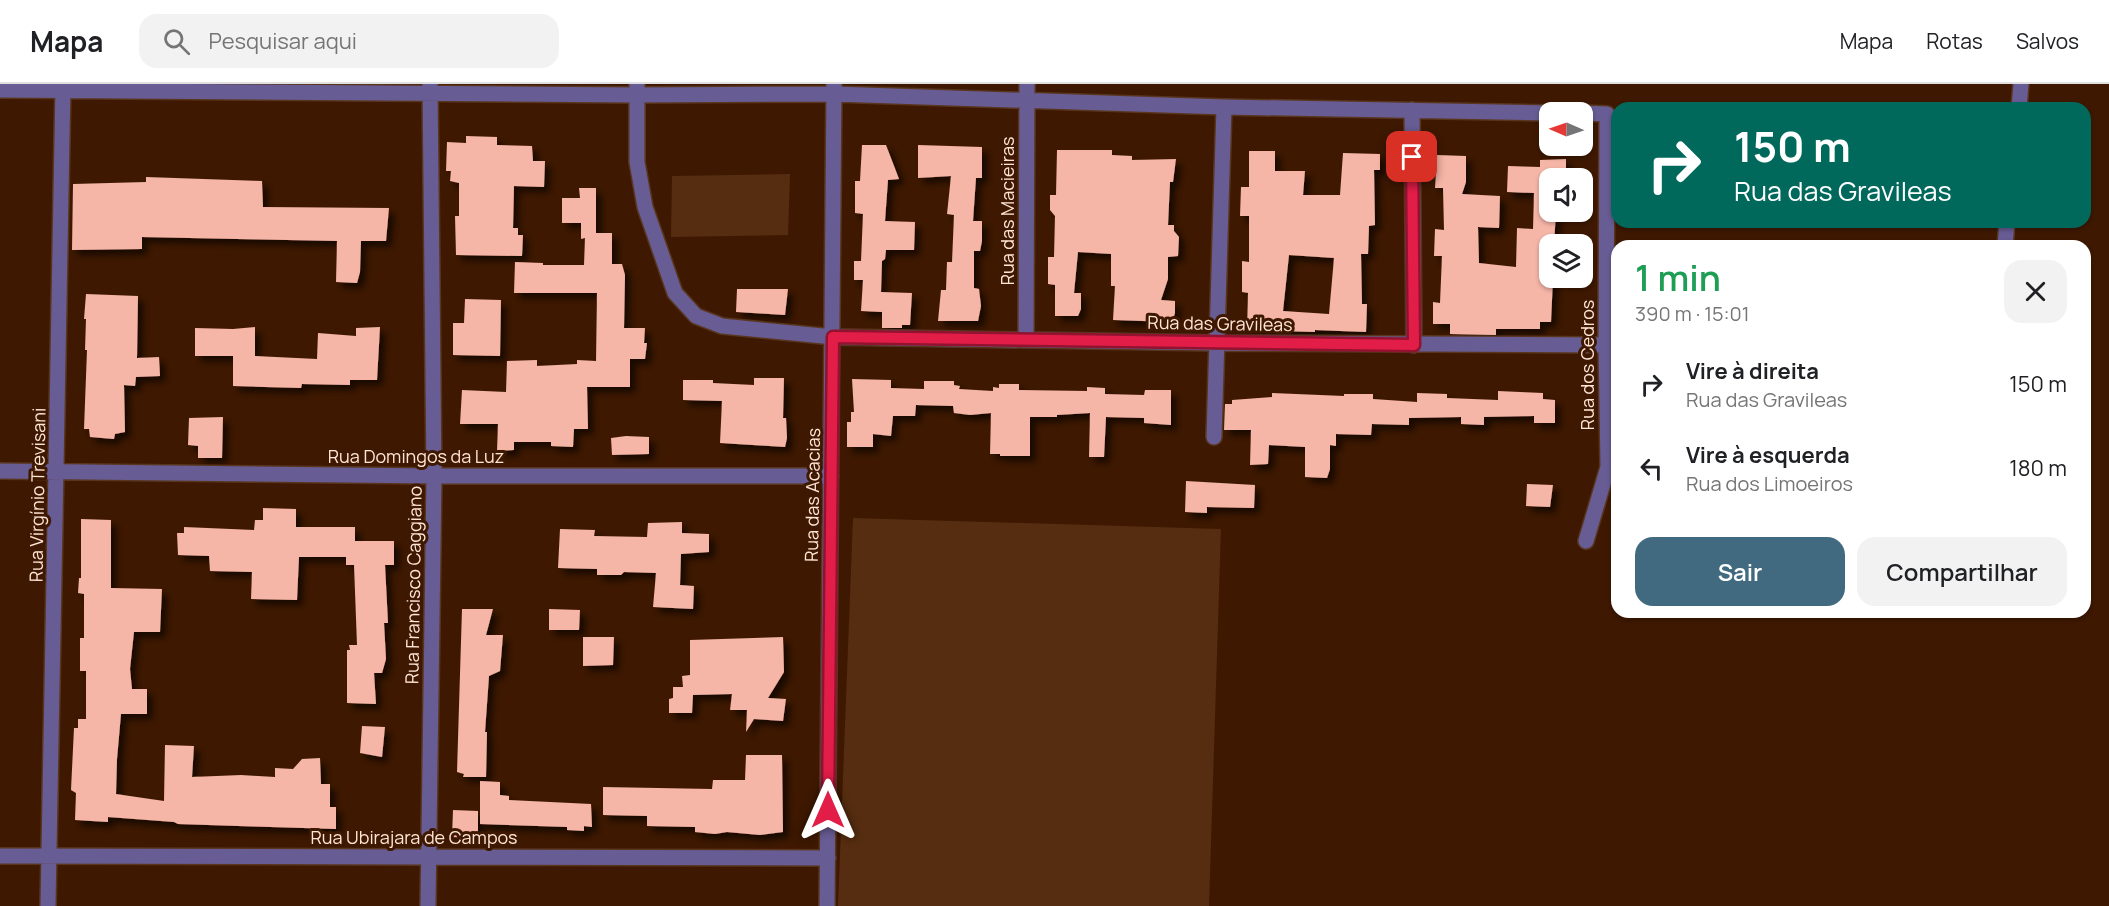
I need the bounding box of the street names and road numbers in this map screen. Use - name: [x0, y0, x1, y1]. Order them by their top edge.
- street label: Rua das Macieiras: [995, 137, 1019, 285]
- street label: Rua dos Cedros: [1575, 300, 1599, 430]
- street label: Rua das Gravileas: [1147, 310, 1293, 336]
- street label: Rua Virgínio Trevisani: [23, 408, 51, 582]
- street label: Rua das Acacias: [799, 428, 825, 562]
- street label: Rua Domingos da Luz: [328, 444, 504, 468]
- street label: Rua Francisco Caggiano: [399, 486, 427, 684]
- street label: Rua Ubirajara de Campos: [310, 825, 518, 849]

